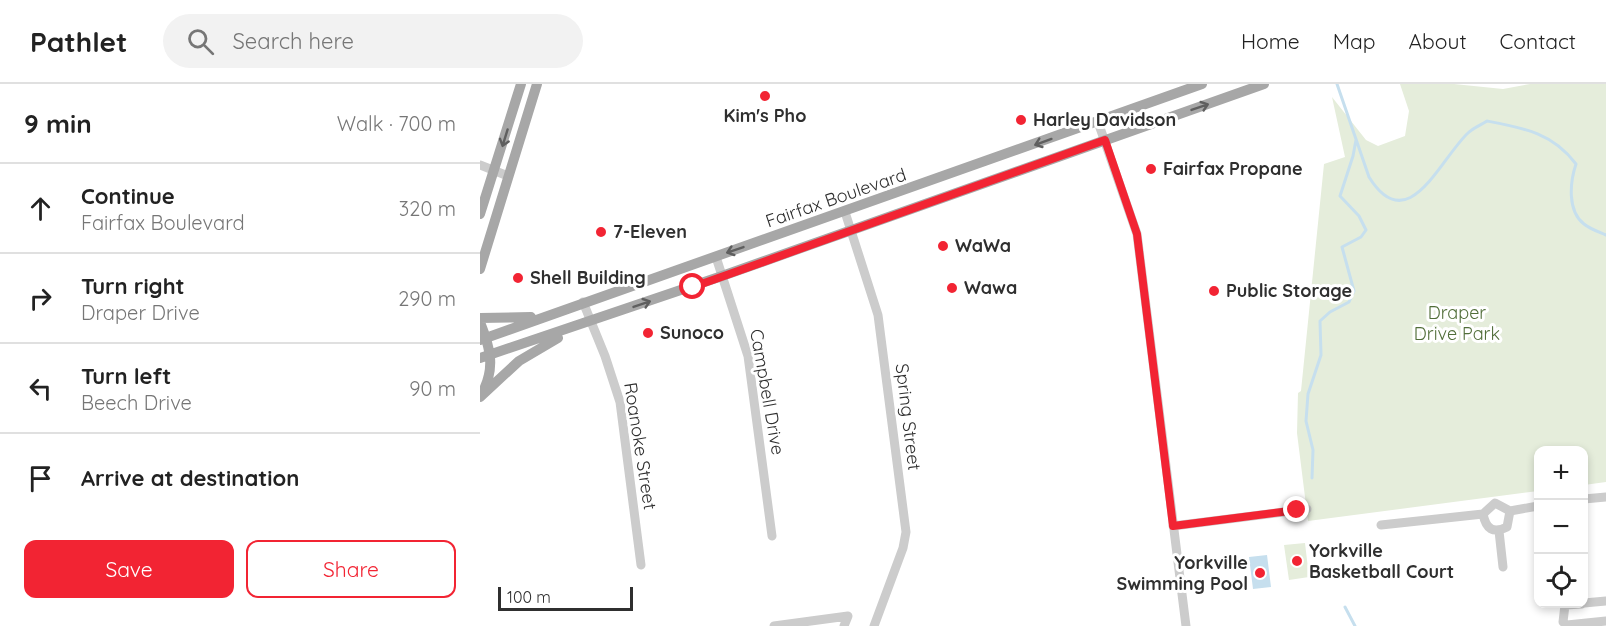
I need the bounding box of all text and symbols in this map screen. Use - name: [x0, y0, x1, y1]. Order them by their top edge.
- search box: [163, 14, 583, 68]
- text: Pathlet: [30, 24, 127, 59]
- icon: search: [184, 25, 217, 58]
- text: Search here: [232, 27, 354, 55]
- text: Home: [1241, 28, 1300, 54]
- text: Map: [1333, 28, 1376, 54]
- text: About: [1409, 28, 1467, 54]
- text: Contact: [1500, 28, 1576, 54]
- marker: Kim's Pho: [758, 89, 772, 103]
- one-way arrow: [1190, 100, 1209, 111]
- place label: Kim's Pho: [724, 104, 806, 127]
- text: 9 min: [24, 107, 92, 140]
- place label: Harley Davidson: [1033, 108, 1176, 131]
- text: Walk · 700 m: [337, 111, 456, 136]
- marker: Harley Davidson: [1014, 113, 1028, 127]
- one-way arrow: [499, 128, 510, 147]
- one-way arrow: [1034, 137, 1053, 148]
- place label: Fairfax Propane: [1163, 157, 1303, 180]
- marker: Fairfax Propane: [1144, 162, 1158, 176]
- street label: Fairfax Boulevard: [762, 163, 909, 232]
- text: Continue: [81, 182, 175, 210]
- icon: ahead: [24, 192, 57, 225]
- text: 320 m: [399, 196, 456, 221]
- text: Fairfax Boulevard: [81, 210, 245, 235]
- place label: 7-Eleven: [613, 220, 687, 243]
- marker: 7-Eleven: [594, 225, 608, 239]
- place label: WaWa: [955, 234, 1011, 257]
- marker: WaWa: [936, 239, 950, 253]
- one-way arrow: [727, 246, 745, 257]
- place label: Shell Building: [530, 266, 646, 289]
- marker: Shell Building: [511, 271, 525, 285]
- text: Turn right: [81, 272, 185, 300]
- route start: [679, 273, 705, 299]
- place label: Wawa: [964, 276, 1017, 299]
- place label: Public Storage: [1226, 279, 1352, 302]
- marker: Wawa: [945, 281, 959, 295]
- icon: right: [24, 282, 57, 315]
- marker: Public Storage: [1207, 284, 1221, 298]
- text: 290 m: [398, 286, 456, 311]
- one-way arrow: [632, 298, 651, 309]
- text: Draper Drive: [81, 300, 200, 325]
- park label: Draper Drive Park: [1414, 301, 1500, 345]
- place label: Sunoco: [660, 321, 724, 344]
- marker: Sunoco: [641, 326, 655, 340]
- street label: Campbell Drive: [745, 327, 790, 457]
- text: Turn left: [81, 362, 171, 390]
- street label: Spring Street: [891, 362, 926, 472]
- icon: left: [24, 372, 57, 405]
- text: 90 m: [409, 376, 456, 401]
- street label: Roanoke Street: [619, 381, 662, 511]
- text: Beech Drive: [81, 390, 192, 415]
- map controls: [1534, 446, 1588, 608]
- button: +: [1534, 446, 1588, 500]
- icon: arrive: [24, 462, 57, 495]
- text: Arrive at destination: [81, 464, 299, 492]
- route end: [1283, 496, 1309, 522]
- button: −: [1534, 500, 1588, 554]
- place label: Yorkville Basketball Court: [1309, 539, 1454, 583]
- button: Save: [24, 540, 234, 598]
- button: Share: [246, 540, 456, 598]
- place label: Yorkville Swimming Pool: [1116, 551, 1248, 595]
- marker: Yorkville Basketball Court: [1290, 554, 1304, 568]
- button: locate: [1534, 554, 1588, 608]
- marker: Yorkville Swimming Pool: [1253, 566, 1267, 580]
- scale bar: [498, 584, 633, 612]
- text: 100 m: [507, 587, 551, 607]

